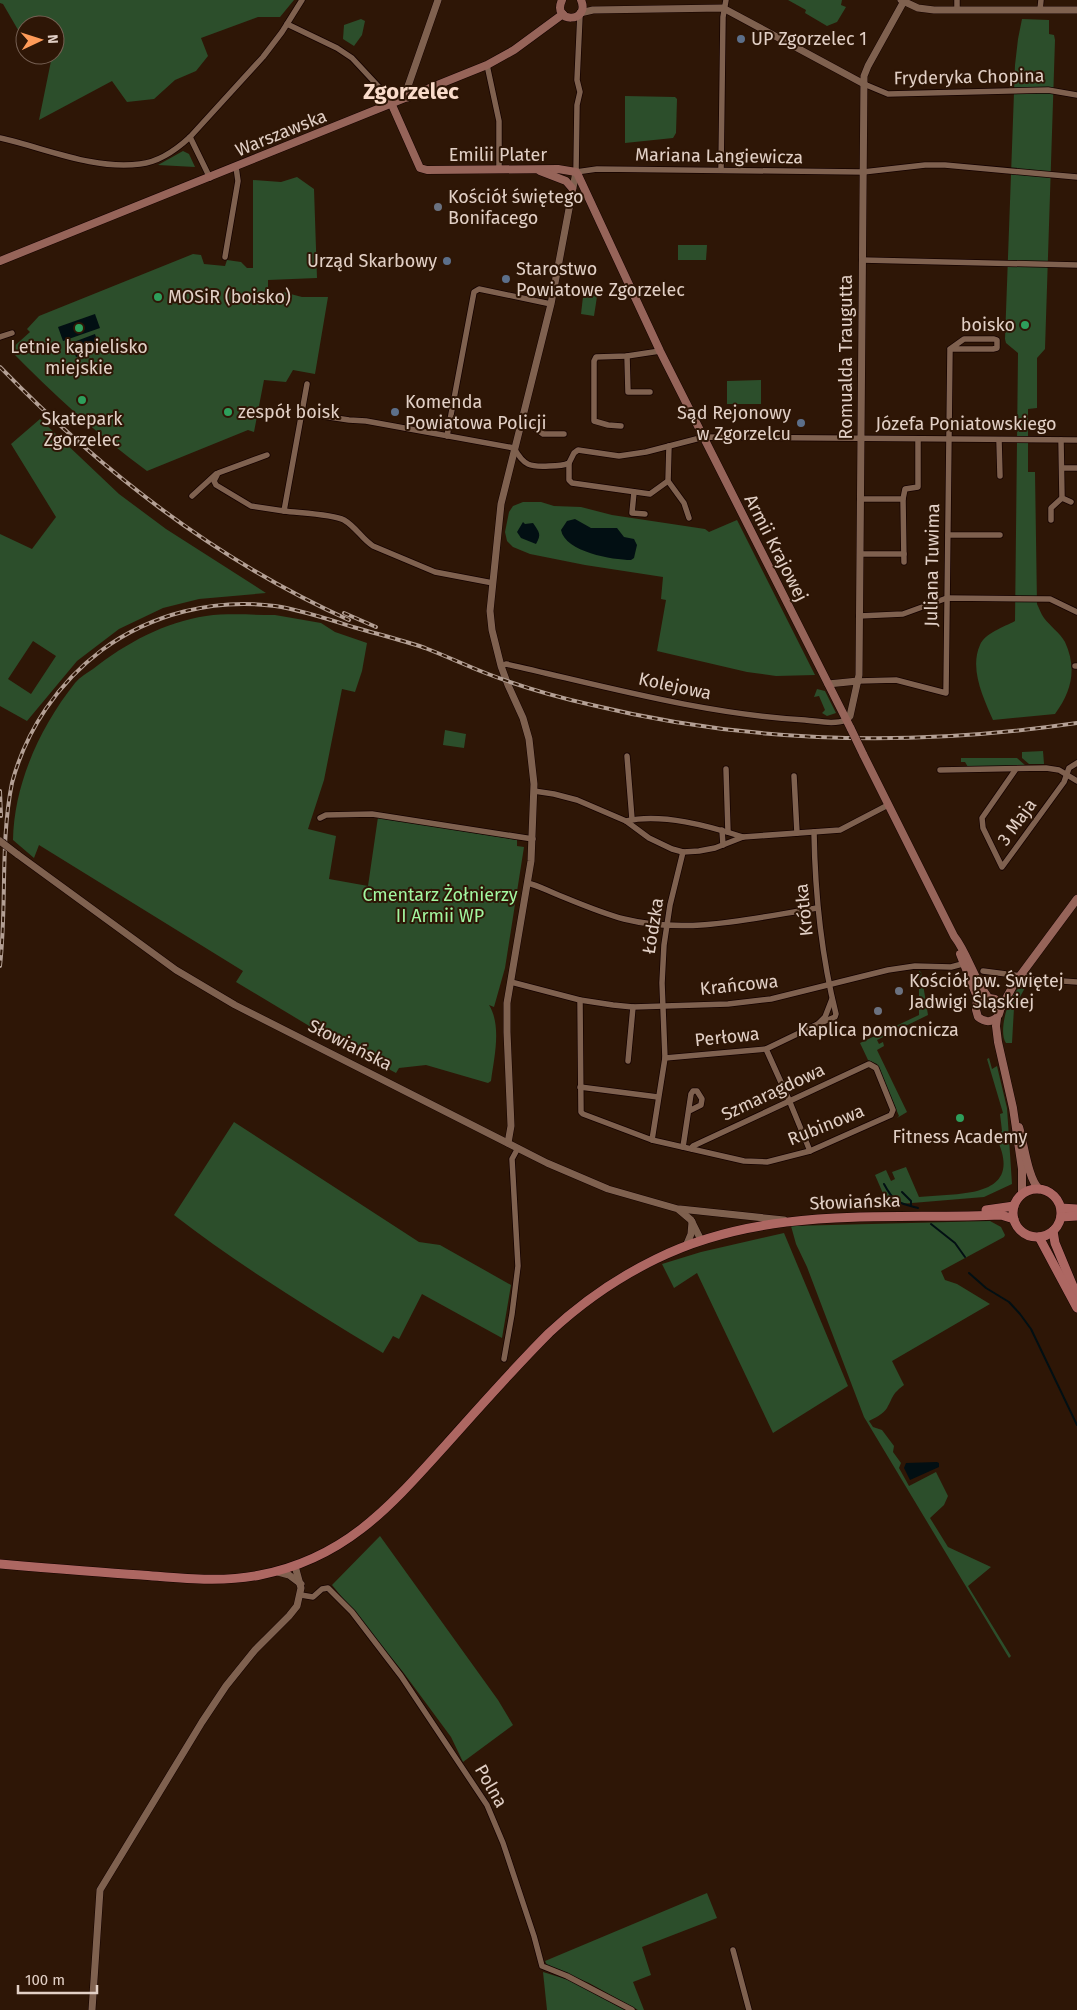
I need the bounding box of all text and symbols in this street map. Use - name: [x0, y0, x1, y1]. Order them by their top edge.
- north arrow: [15, 15, 65, 65]
- place label: UP Zgorzelec 1: [751, 28, 867, 50]
- marker: UP Zgorzelec 1: [735, 33, 747, 45]
- text: N: [44, 34, 61, 44]
- street label: Fryderyka Chopina: [893, 65, 1045, 89]
- district label: Zgorzelec: [363, 78, 459, 105]
- street label: Warszawska: [232, 105, 330, 161]
- street label: Emilii Plater: [449, 144, 547, 166]
- street label: Mariana Langiewicza: [635, 144, 803, 168]
- place label: Kościół świętego Bonifacego: [448, 186, 584, 229]
- marker: Kościół świętego Bonifacego: [432, 201, 444, 213]
- place label: Urząd Skarbowy: [307, 250, 437, 272]
- marker: Urząd Skarbowy: [441, 255, 453, 267]
- place label: Starostwo Powiatowe Zgorzelec: [516, 258, 685, 301]
- marker: Starostwo Powiatowe Zgorzelec: [500, 273, 512, 285]
- street label: Romualda Traugutta: [835, 275, 857, 439]
- place label: MOSiR (boisko): [168, 286, 291, 308]
- marker: MOSiR (boisko): [152, 291, 164, 303]
- place label: boisko: [961, 314, 1015, 336]
- marker: boisko: [1019, 319, 1031, 331]
- marker: Letnie kąpielisko miejskie: [73, 322, 85, 334]
- place label: Letnie kąpielisko miejskie: [10, 336, 148, 379]
- place label: Komenda Powiatowa Policji: [405, 391, 547, 434]
- marker: Skatepark Zgorzelec: [76, 394, 88, 406]
- place label: zespół boisk: [238, 401, 340, 423]
- place label: Sąd Rejonowy w Zgorzelcu: [677, 402, 791, 445]
- marker: zespół boisk: [222, 406, 234, 418]
- marker: Komenda Powiatowa Policji: [389, 406, 401, 418]
- place label: Skatepark Zgorzelec: [41, 408, 123, 451]
- street label: Józefa Poniatowskiego: [875, 413, 1057, 435]
- marker: Sąd Rejonowy w Zgorzelcu: [795, 417, 807, 429]
- street label: Armii Krajowej: [740, 491, 812, 605]
- street label: Juliana Tuwima: [920, 503, 944, 627]
- street label: Kolejowa: [637, 668, 713, 704]
- street label: 3 Maja: [993, 794, 1041, 850]
- street label: Krótka: [790, 883, 818, 937]
- park label: Cmentarz Żołnierzy II Armii WP: [362, 884, 518, 927]
- street label: Łódzka: [638, 896, 668, 956]
- street label: Krańcowa: [699, 970, 779, 1000]
- place label: Kościół pw. Świętej Jadwigi Śląskiej: [909, 970, 1064, 1013]
- marker: Kościół pw. Świętej Jadwigi Śląskiej: [893, 985, 905, 997]
- marker: Kaplica pomocnicza: [872, 1005, 884, 1017]
- street label: Słowiańska: [304, 1014, 396, 1076]
- place label: Kaplica pomocnicza: [797, 1019, 959, 1041]
- street label: Perłowa: [693, 1023, 761, 1051]
- street label: Szmaragdowa: [718, 1058, 828, 1126]
- street label: Rubinowa: [784, 1100, 868, 1150]
- marker: Fitness Academy: [954, 1112, 966, 1124]
- place label: Fitness Academy: [893, 1126, 1028, 1148]
- street label: Słowiańska: [809, 1189, 901, 1215]
- street label: Polna: [470, 1761, 512, 1811]
- scale bar: [18, 1962, 96, 1994]
- text: 100 m: [25, 1971, 65, 1989]

